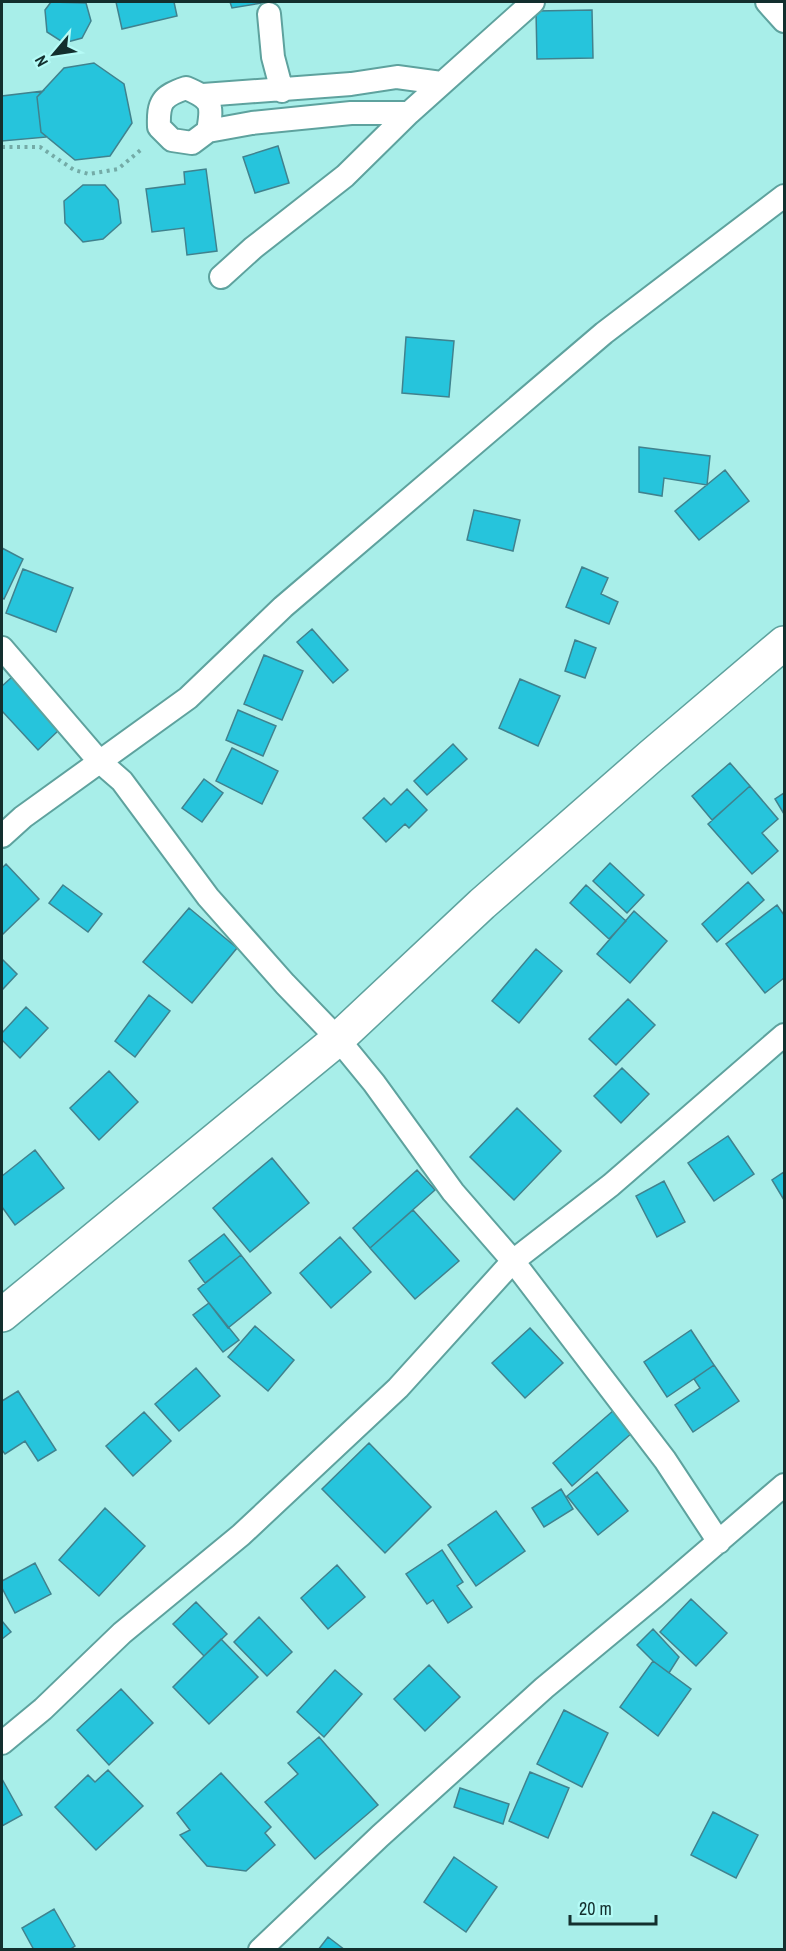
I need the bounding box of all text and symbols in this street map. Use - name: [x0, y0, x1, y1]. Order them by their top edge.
- north arrow: [24, 24, 84, 84]
- text: N: [29, 52, 53, 71]
- scale bar: [570, 1888, 656, 1926]
- text: 20 m: [579, 1896, 612, 1921]

